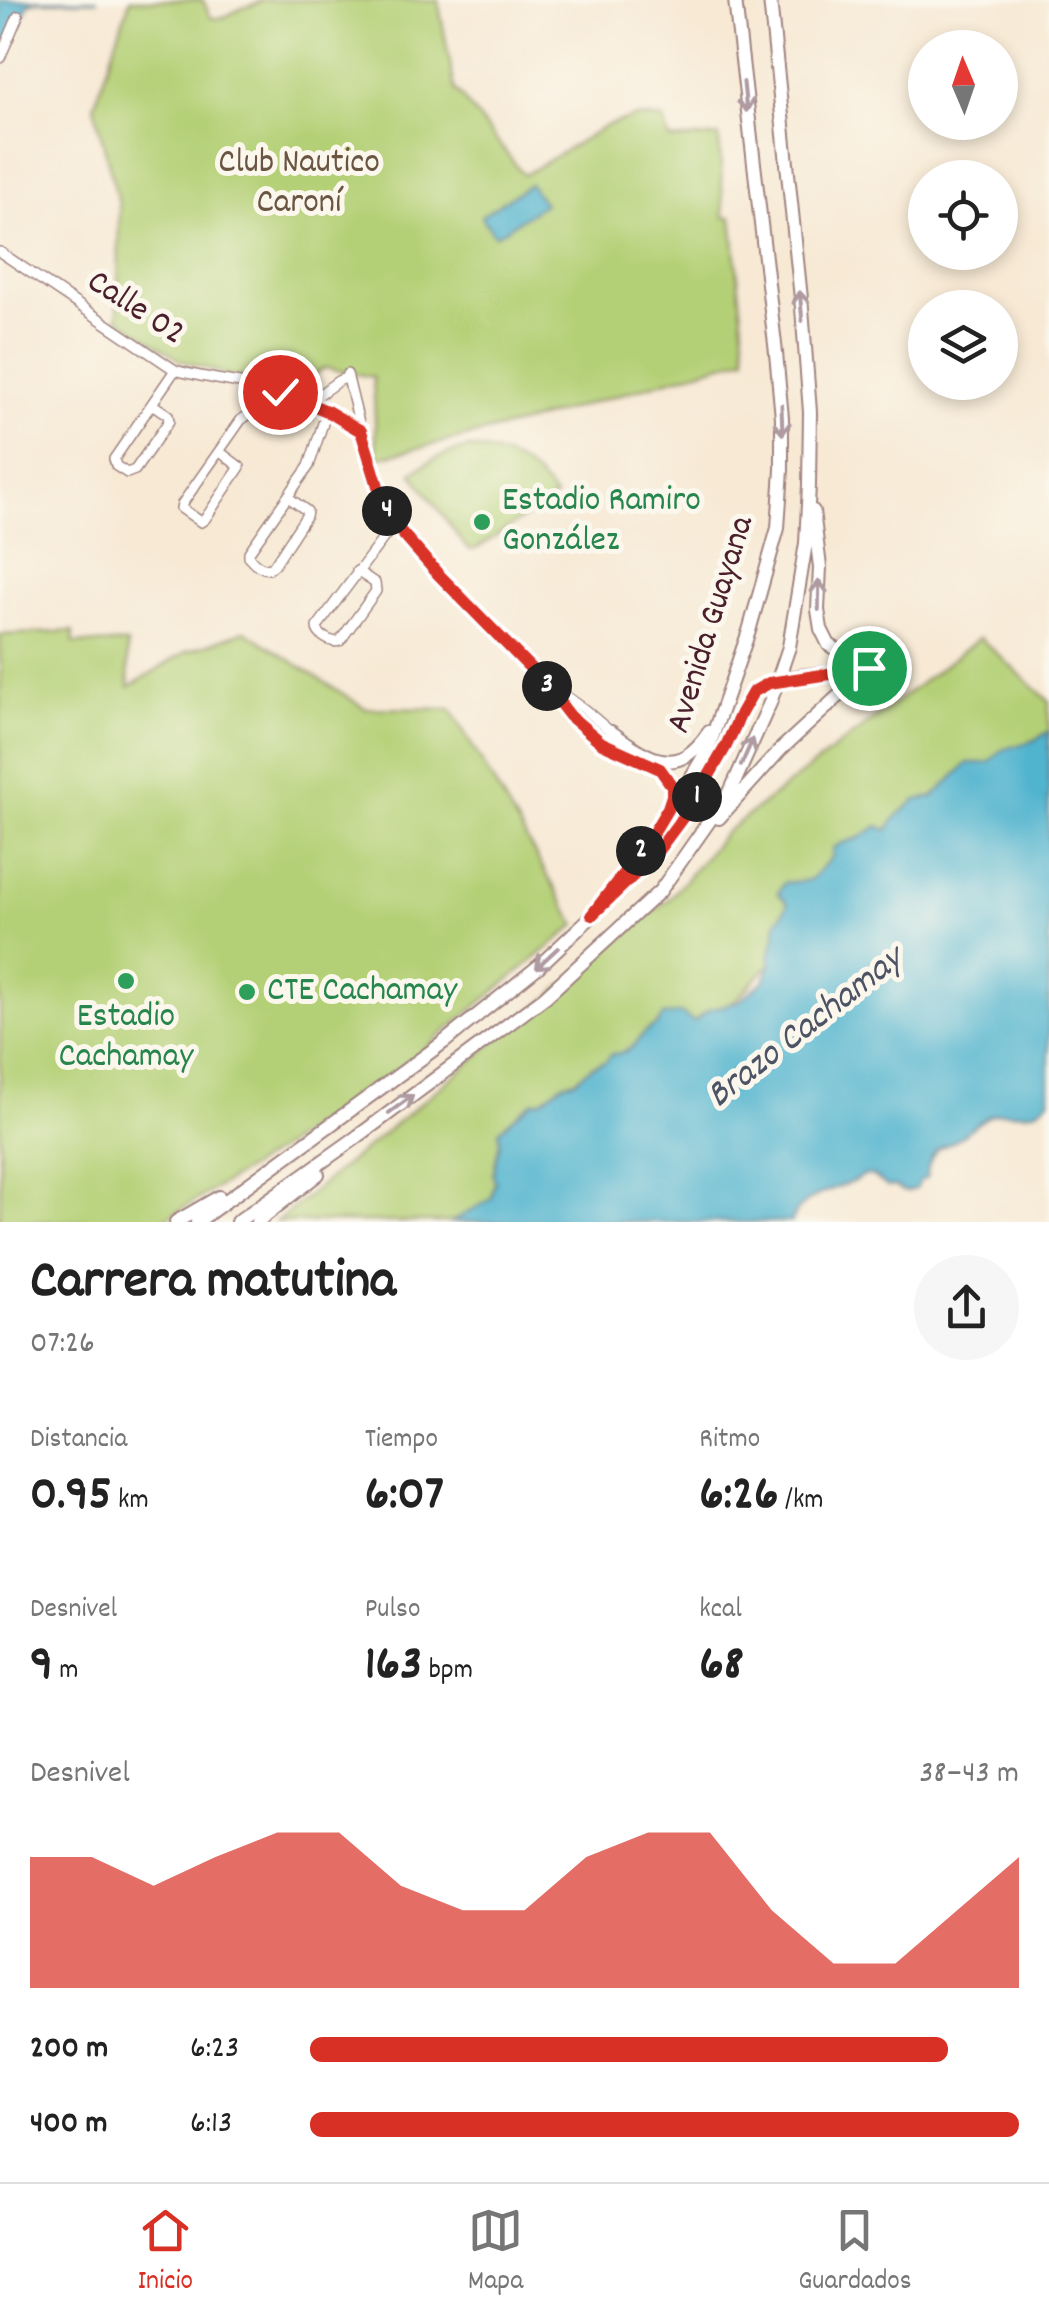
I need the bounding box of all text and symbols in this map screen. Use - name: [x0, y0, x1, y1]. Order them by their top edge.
- north arrow: [908, 30, 1018, 140]
- map controls: [908, 30, 1018, 400]
- one-way arrow: [736, 80, 755, 113]
- park label: Club Nautico Caroní: [218, 139, 380, 229]
- button: locate: [908, 160, 1018, 270]
- street label: Calle 02: [76, 259, 194, 359]
- button: layers: [908, 290, 1018, 400]
- one-way arrow: [792, 291, 811, 323]
- pin: [238, 350, 323, 435]
- icon: check: [253, 365, 308, 420]
- one-way arrow: [772, 403, 791, 435]
- place label: Estadio Ramiro González: [502, 477, 701, 567]
- pin: 4: [362, 486, 412, 536]
- text: 4: [381, 491, 393, 531]
- street label: Avenida Guayana: [655, 510, 769, 740]
- marker: Estadio Ramiro González: [471, 511, 493, 533]
- one-way arrow: [809, 580, 828, 612]
- pin: [827, 626, 912, 711]
- icon: arrive: [842, 641, 897, 696]
- pin: 3: [522, 661, 572, 711]
- text: 3: [541, 666, 553, 706]
- one-way arrow: [739, 738, 758, 768]
- pin: 1: [672, 772, 722, 822]
- text: 1: [694, 777, 700, 817]
- pin: 2: [616, 826, 666, 876]
- text: 2: [635, 831, 647, 871]
- water label: Brazo Cachamay: [696, 932, 920, 1123]
- one-way arrow: [536, 946, 560, 970]
- place label: CTE Cachamay: [267, 967, 458, 1017]
- marker: Estadio Cachamay: [115, 970, 137, 992]
- marker: CTE Cachamay: [236, 981, 258, 1003]
- place label: Estadio Cachamay: [59, 993, 194, 1083]
- one-way arrow: [387, 1094, 414, 1115]
- text: Carrera matutina: [30, 1245, 396, 1324]
- button: share: [914, 1255, 1019, 1360]
- text: 07:26: [30, 1322, 95, 1368]
- text: Distancia: [30, 1421, 127, 1461]
- text: Tiempo: [365, 1421, 438, 1461]
- text: Ritmo: [699, 1421, 760, 1461]
- text: 0.95: [30, 1461, 112, 1533]
- text: 6:07: [365, 1461, 444, 1533]
- text: 6:26: [699, 1461, 778, 1533]
- text: km: [112, 1482, 149, 1522]
- text: /km: [778, 1482, 824, 1522]
- text: Desnivel: [30, 1591, 117, 1631]
- text: Pulso: [365, 1591, 420, 1631]
- text: kcal: [699, 1591, 742, 1631]
- text: 9: [30, 1631, 53, 1703]
- text: 163: [365, 1631, 422, 1703]
- text: 68: [699, 1631, 744, 1703]
- text: m: [53, 1652, 79, 1692]
- text: bpm: [422, 1652, 473, 1692]
- text: Desnivel: [30, 1752, 130, 1798]
- text: 38–43 m: [919, 1752, 1019, 1798]
- text: 200 m: [30, 2027, 108, 2073]
- text: 6:23: [190, 2027, 239, 2073]
- text: 400 m: [30, 2102, 107, 2148]
- text: 6:13: [190, 2102, 232, 2148]
- tab: Inicio: [137, 2203, 193, 2303]
- tab: Mapa: [468, 2203, 523, 2303]
- tab: Guardados: [798, 2203, 912, 2303]

